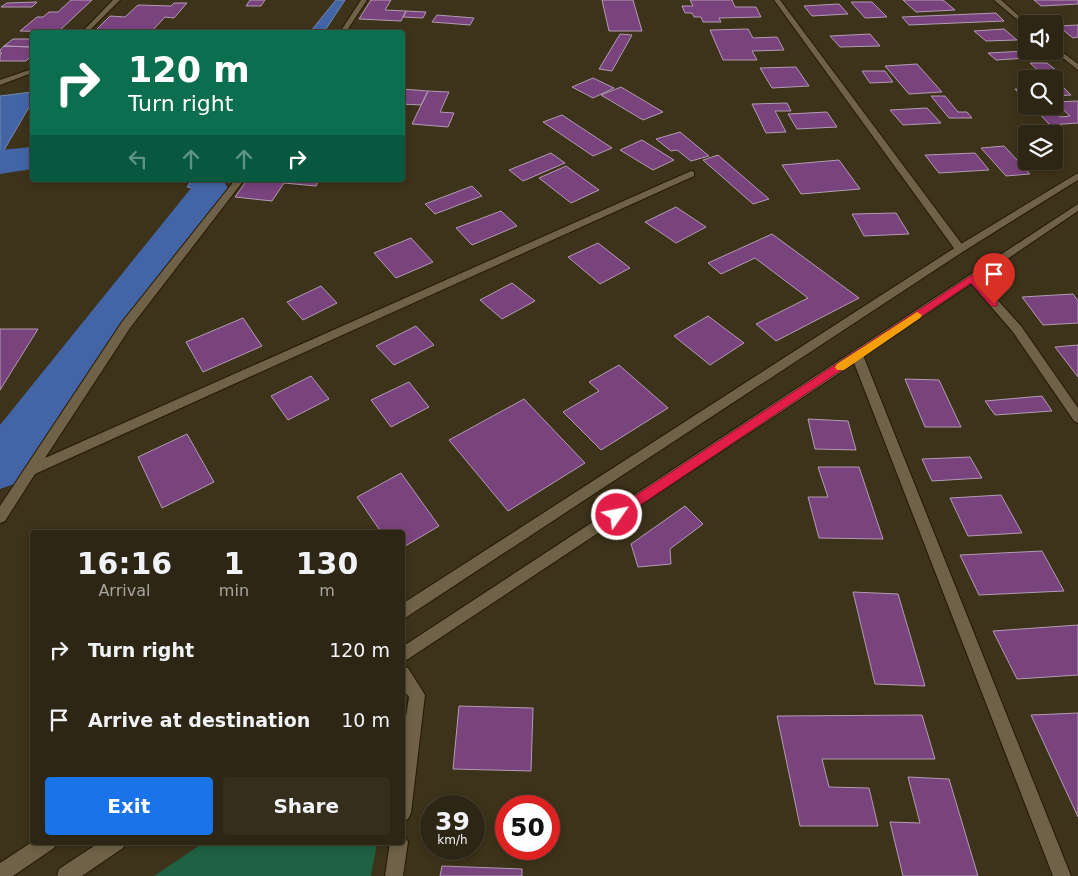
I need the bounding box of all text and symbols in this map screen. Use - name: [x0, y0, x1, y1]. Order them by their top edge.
- map controls: [1018, 15, 1063, 170]
- button: sound: [1018, 15, 1063, 60]
- icon: right: [45, 50, 110, 115]
- text: 120 m: [128, 50, 250, 90]
- button: search: [1018, 70, 1063, 115]
- text: Turn right: [128, 91, 233, 116]
- button: layers: [1018, 125, 1063, 170]
- icon: left: [124, 145, 152, 173]
- icon: ahead: [177, 145, 205, 173]
- icon: ahead: [230, 145, 258, 173]
- icon: right: [283, 145, 311, 173]
- pin: [973, 253, 1015, 304]
- icon: arrive: [980, 260, 1008, 288]
- position arrow: [590, 488, 642, 540]
- text: 16:16: [77, 546, 172, 581]
- text: 1: [223, 546, 244, 581]
- text: 130: [296, 546, 358, 581]
- text: Arrival: [98, 581, 150, 600]
- text: min: [219, 581, 249, 600]
- text: m: [319, 581, 335, 600]
- icon: right: [45, 636, 73, 664]
- text: Turn right: [88, 639, 194, 661]
- text: 120 m: [329, 639, 390, 661]
- icon: arrive: [45, 706, 73, 734]
- text: Arrive at destination: [88, 709, 310, 731]
- text: 10 m: [341, 709, 390, 731]
- button: Exit: [45, 777, 213, 835]
- button: Share: [223, 777, 390, 835]
- speed limit sign: 50: [495, 795, 560, 860]
- text: 39: [435, 807, 470, 836]
- text: km/h: [437, 833, 468, 847]

